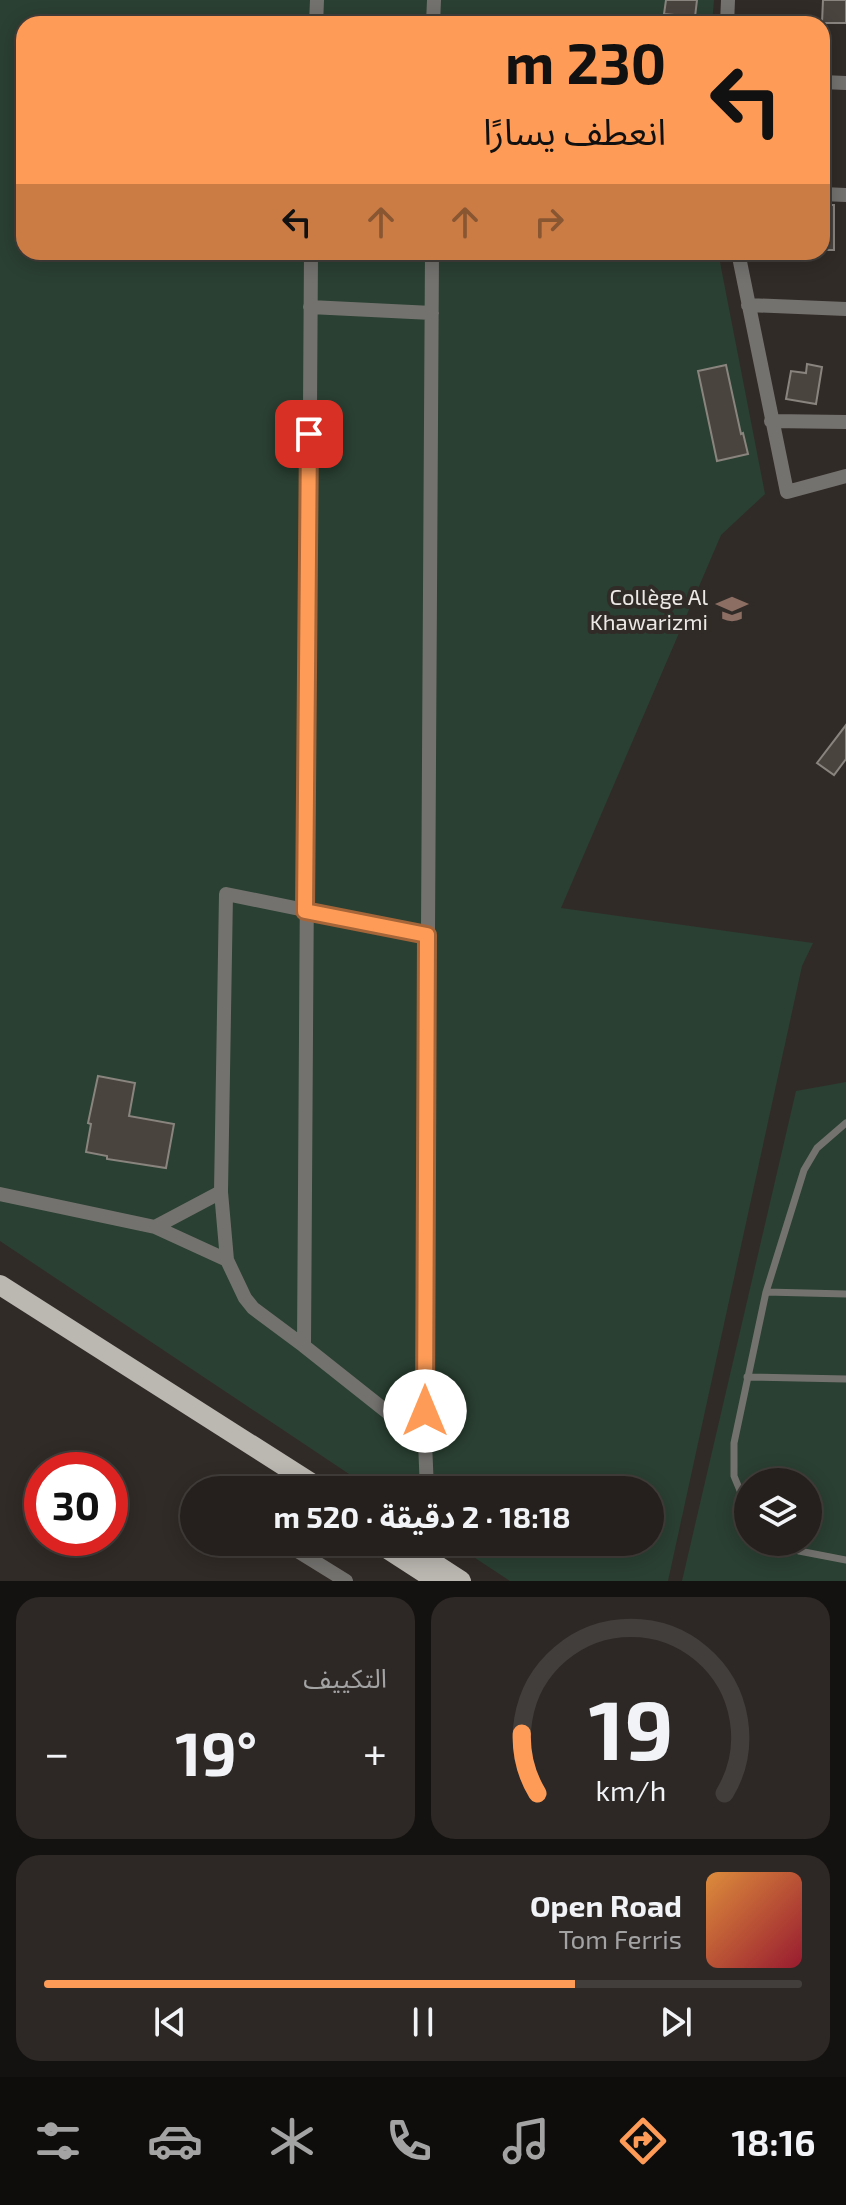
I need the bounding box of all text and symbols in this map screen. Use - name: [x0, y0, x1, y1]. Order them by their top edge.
- text: 230 m: [505, 28, 666, 95]
- icon: left: [694, 48, 798, 152]
- text: انعطف يسارًا: [483, 109, 666, 152]
- icon: left: [275, 200, 319, 244]
- icon: ahead: [359, 200, 403, 244]
- icon: ahead: [443, 200, 487, 244]
- icon: right: [527, 200, 571, 244]
- pin: [275, 400, 343, 468]
- icon: arrive: [287, 412, 331, 456]
- place label: Collège Al Khawarizmi: [590, 583, 708, 634]
- school or university icon: Collège Al Khawarizmi: [715, 592, 749, 626]
- position arrow: [383, 1369, 467, 1453]
- speed limit sign: 30: [24, 1452, 128, 1556]
- map controls: [734, 1468, 822, 1556]
- button: layers: [734, 1468, 822, 1556]
- text: 18:18 · 2 دقيقة · 520 m: [273, 1498, 571, 1534]
- text: التكييف: [303, 1662, 387, 1693]
- text: 19: [588, 1677, 673, 1777]
- text: 19°: [175, 1716, 257, 1788]
- text: −: [44, 1725, 70, 1778]
- text: +: [363, 1725, 387, 1778]
- text: km/h: [595, 1772, 666, 1807]
- text: Open Road: [530, 1887, 682, 1923]
- text: Tom Ferris: [558, 1923, 682, 1954]
- icon: previous: [148, 2000, 192, 2044]
- icon: pause: [401, 2000, 445, 2044]
- icon: next: [654, 2000, 698, 2044]
- icon: filters: [30, 2113, 86, 2169]
- icon: car: [147, 2113, 203, 2169]
- icon: climate: [264, 2113, 320, 2169]
- icon: phone: [381, 2113, 437, 2169]
- icon: music: [498, 2113, 554, 2169]
- icon: directions: [615, 2113, 671, 2169]
- text: 18:16: [732, 2120, 816, 2163]

